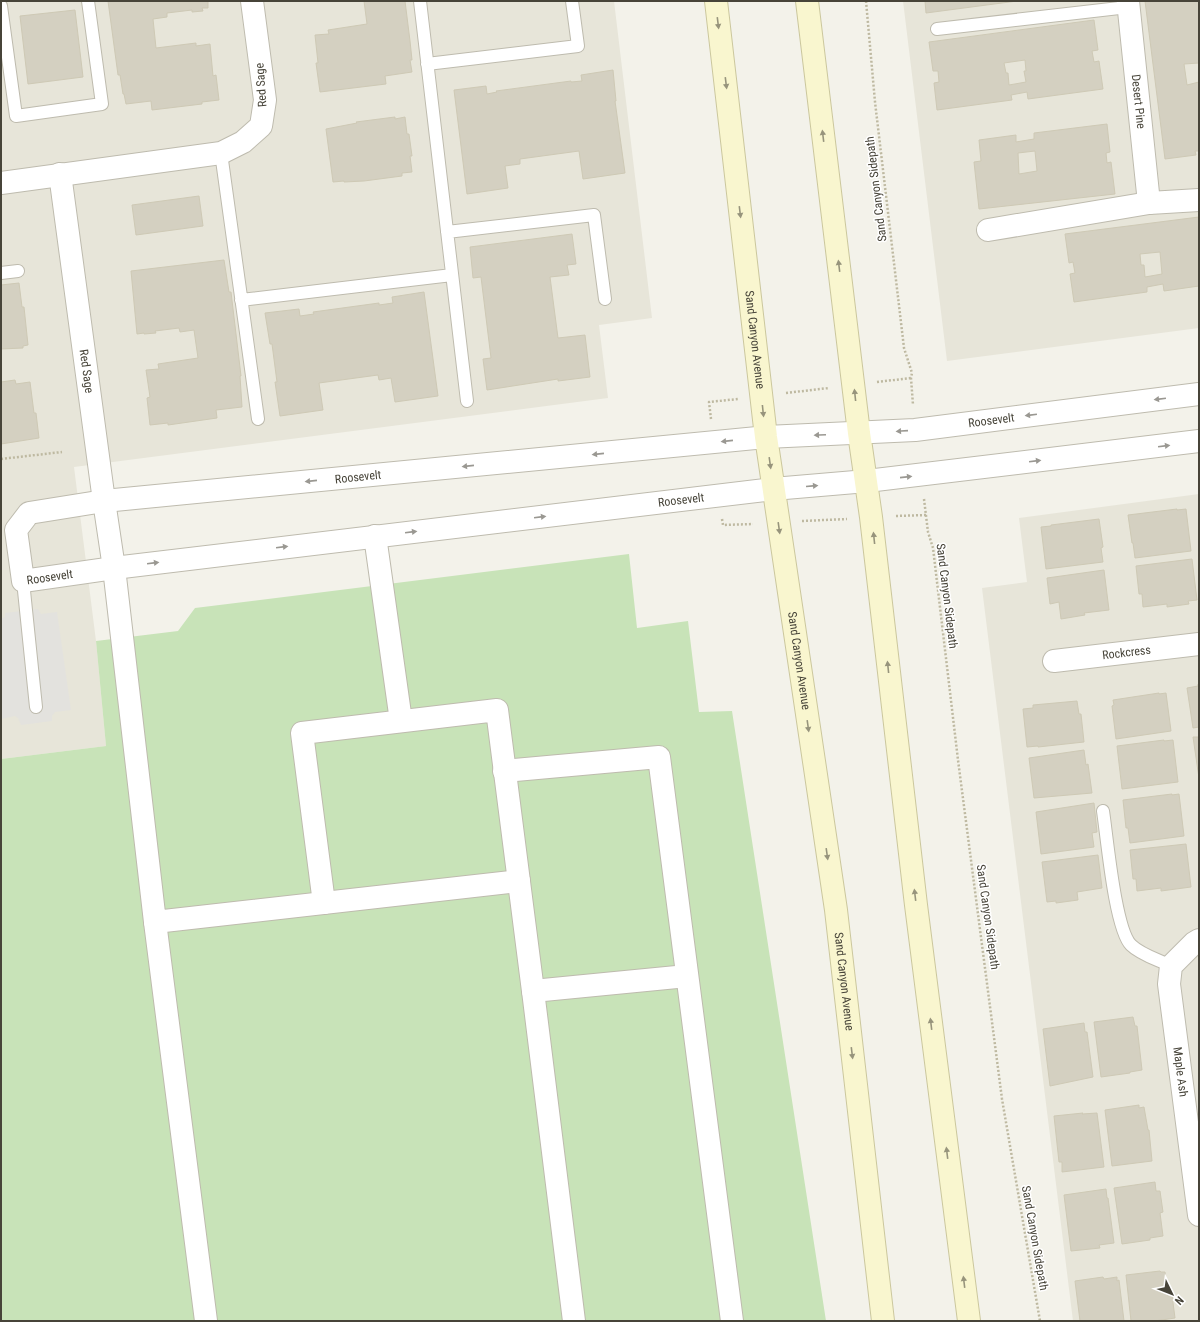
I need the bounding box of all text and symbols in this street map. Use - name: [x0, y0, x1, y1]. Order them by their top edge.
- one-way arrow: [715, 17, 721, 29]
- street label: Red Sage: [252, 62, 270, 108]
- street label: Desert Pine: [1129, 74, 1148, 130]
- one-way arrow: [722, 77, 729, 89]
- one-way arrow: [820, 130, 827, 143]
- street label: Sand Canyon Sidepath: [863, 135, 889, 242]
- one-way arrow: [737, 206, 744, 218]
- one-way arrow: [836, 259, 842, 272]
- street label: Sand Canyon Avenue: [742, 290, 767, 390]
- street label: Red Sage: [77, 348, 96, 394]
- one-way arrow: [851, 389, 858, 401]
- one-way arrow: [1154, 396, 1166, 402]
- one-way arrow: [760, 405, 766, 417]
- street label: Roosevelt: [967, 410, 1016, 430]
- one-way arrow: [1025, 412, 1037, 418]
- one-way arrow: [896, 427, 908, 434]
- one-way arrow: [813, 432, 826, 438]
- one-way arrow: [721, 438, 733, 445]
- one-way arrow: [1158, 443, 1170, 449]
- one-way arrow: [592, 450, 604, 457]
- one-way arrow: [767, 457, 773, 469]
- one-way arrow: [1029, 458, 1041, 465]
- one-way arrow: [462, 463, 474, 470]
- street label: Roosevelt: [334, 468, 382, 486]
- one-way arrow: [900, 474, 912, 480]
- one-way arrow: [305, 478, 317, 485]
- one-way arrow: [806, 483, 818, 489]
- street label: Roosevelt: [657, 490, 705, 510]
- one-way arrow: [534, 514, 546, 520]
- one-way arrow: [776, 522, 782, 534]
- one-way arrow: [405, 529, 417, 535]
- one-way arrow: [870, 532, 877, 544]
- street label: Sand Canyon Sidepath: [934, 543, 960, 650]
- one-way arrow: [276, 544, 288, 551]
- one-way arrow: [147, 560, 159, 566]
- street label: Roosevelt: [26, 567, 74, 587]
- street label: Sand Canyon Avenue: [785, 611, 813, 711]
- street label: Rockcress: [1101, 643, 1152, 662]
- one-way arrow: [885, 661, 891, 673]
- one-way arrow: [805, 720, 811, 732]
- one-way arrow: [824, 848, 830, 860]
- street label: Sand Canyon Sidepath: [974, 864, 1002, 971]
- one-way arrow: [911, 889, 918, 901]
- street label: Sand Canyon Avenue: [832, 932, 857, 1032]
- one-way arrow: [928, 1018, 934, 1030]
- street label: Maple Ash: [1170, 1046, 1191, 1098]
- one-way arrow: [849, 1047, 855, 1059]
- one-way arrow: [944, 1147, 950, 1159]
- street label: Sand Canyon Sidepath: [1019, 1185, 1051, 1292]
- north arrow: [1152, 1274, 1192, 1314]
- one-way arrow: [961, 1276, 967, 1288]
- text: N: [1172, 1294, 1186, 1308]

